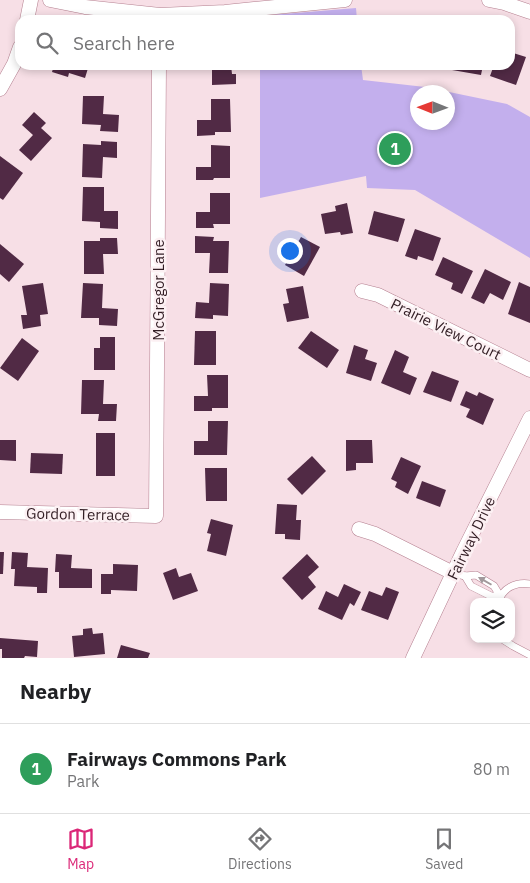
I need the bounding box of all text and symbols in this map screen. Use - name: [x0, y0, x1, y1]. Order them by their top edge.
- search box: [15, 15, 515, 70]
- icon: search: [33, 29, 61, 57]
- text: Search here: [73, 31, 175, 55]
- north arrow: [410, 85, 455, 130]
- pin: 1: [379, 130, 411, 168]
- your location: [277, 238, 303, 264]
- street label: McGregor Lane: [149, 239, 168, 341]
- street label: Prairie View Court: [388, 294, 504, 364]
- street label: Fairway Drive: [443, 493, 499, 583]
- street label: Gordon Terrace: [26, 504, 130, 524]
- one-way arrow: [479, 576, 492, 585]
- map controls: [470, 598, 515, 643]
- button: layers: [470, 598, 515, 643]
- text: Nearby: [20, 677, 91, 705]
- text: Fairways Commons Park: [67, 747, 287, 771]
- text: 1: [31, 759, 41, 779]
- text: 80 m: [473, 759, 510, 779]
- text: Park: [67, 771, 99, 791]
- tab: Map: [67, 825, 95, 873]
- tab: Directions: [228, 825, 292, 873]
- tab: Saved: [425, 825, 463, 873]

